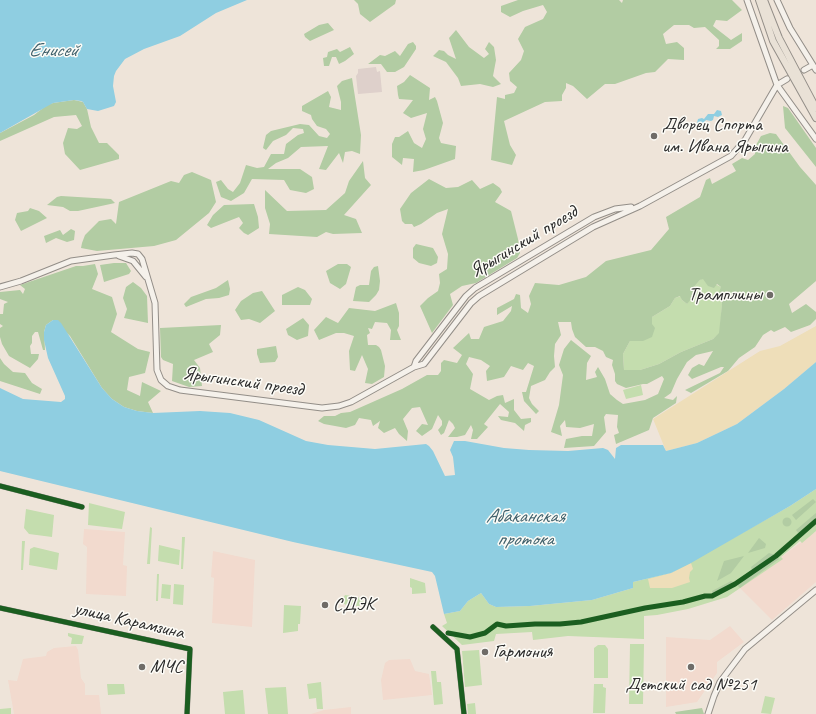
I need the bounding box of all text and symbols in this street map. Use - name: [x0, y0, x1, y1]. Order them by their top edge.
- water label: Енисей: [29, 39, 77, 63]
- place label: Дворец Спорта им. Ивана Ярыгина: [662, 114, 788, 158]
- marker: Дворец Спорта им. Ивана Ярыгина: [649, 131, 659, 141]
- street label: Ярыгинский проезд: [466, 201, 582, 283]
- place label: Трамплины: [688, 284, 762, 306]
- marker: Трамплины: [765, 290, 775, 300]
- street label: Ярыгинский проезд: [181, 362, 305, 402]
- water label: Абаканская протока: [486, 505, 564, 552]
- place label: СДЭК: [333, 594, 375, 616]
- street label: улица Карамзина: [72, 597, 186, 645]
- marker: СДЭК: [320, 600, 330, 610]
- place label: Гармония: [493, 641, 552, 663]
- marker: Гармония: [480, 647, 490, 657]
- place label: МЧС: [150, 656, 183, 678]
- marker: МЧС: [137, 662, 147, 672]
- marker: Детский сад №251: [686, 662, 696, 672]
- place label: Детский сад №251: [625, 674, 757, 696]

